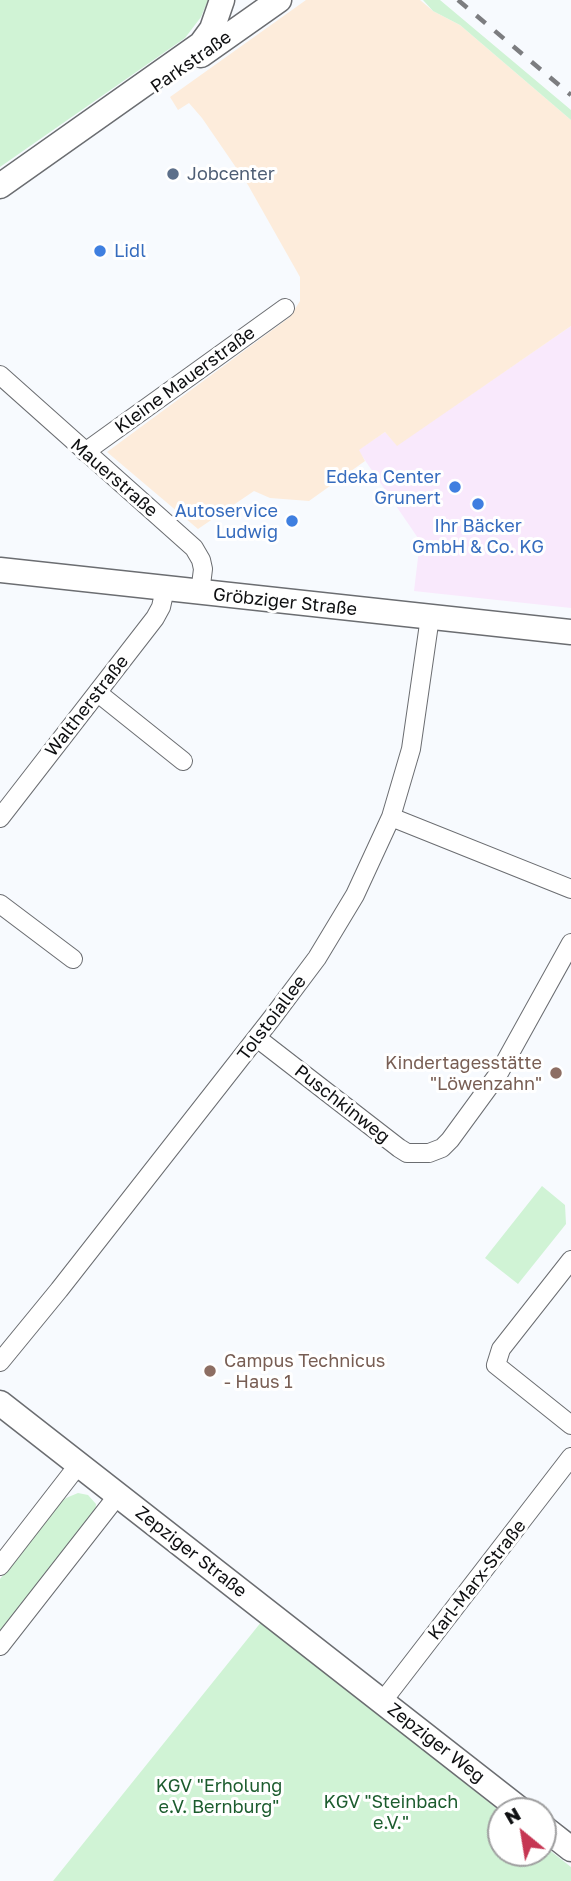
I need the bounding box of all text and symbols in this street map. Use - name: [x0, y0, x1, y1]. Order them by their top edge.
- street label: Parkstraße: [146, 26, 236, 98]
- place label: Jobcenter: [187, 163, 275, 185]
- marker: Jobcenter: [165, 166, 181, 182]
- place label: Lidl: [114, 240, 146, 262]
- marker: Lidl: [92, 243, 108, 259]
- street label: Kleine Mauerstraße: [111, 322, 259, 438]
- street label: Mauerstraße: [66, 434, 162, 522]
- place label: Edeka Center Grunert: [326, 466, 441, 508]
- marker: Edeka Center Grunert: [447, 479, 463, 495]
- marker: Ihr Bäcker GmbH & Co. KG: [470, 496, 486, 512]
- place label: Autoservice Ludwig: [175, 500, 278, 542]
- marker: Autoservice Ludwig: [284, 513, 300, 529]
- place label: Ihr Bäcker GmbH & Co. KG: [412, 515, 544, 558]
- street label: Gröbziger Straße: [212, 584, 358, 620]
- street label: Waltherstraße: [41, 651, 133, 761]
- street label: Tolstoiallee: [233, 971, 311, 1065]
- place label: Kindertagesstätte "Löwenzahn": [385, 1052, 542, 1094]
- street label: Puschkinweg: [290, 1060, 394, 1148]
- marker: Kindertagesstätte "Löwenzahn": [548, 1065, 564, 1081]
- place label: Campus Technicus - Haus 1: [224, 1350, 385, 1392]
- marker: Campus Technicus - Haus 1: [202, 1363, 218, 1379]
- street label: Zepziger Straße: [131, 1502, 251, 1602]
- street label: Karl-Marx-Straße: [423, 1516, 531, 1644]
- street label: Zepziger Weg: [383, 1698, 489, 1788]
- park label: KGV "Erholung e.V. Bernburg": [156, 1775, 282, 1817]
- park label: KGV "Steinbach e.V.": [324, 1791, 458, 1834]
- north arrow: [487, 1797, 557, 1867]
- text: N: [500, 1802, 524, 1829]

